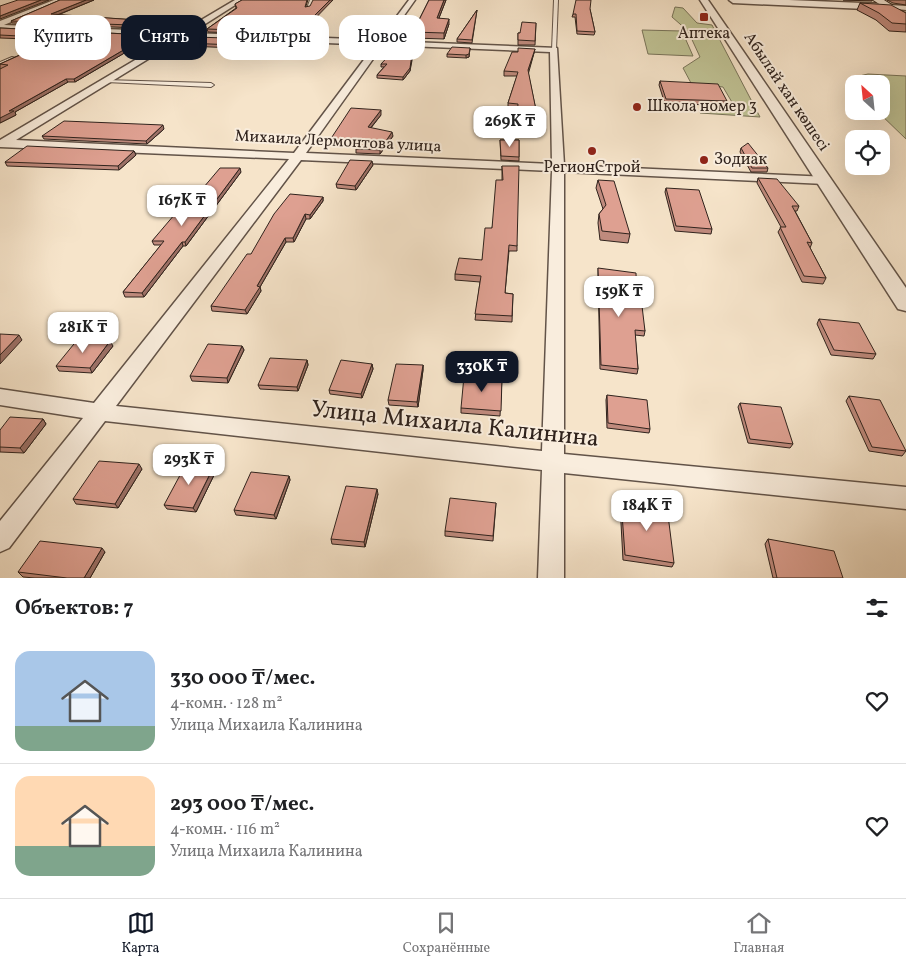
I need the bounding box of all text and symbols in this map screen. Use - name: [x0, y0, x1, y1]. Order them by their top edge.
- marker: Аптека: [698, 11, 710, 23]
- chip: Купить: [15, 15, 111, 60]
- chip: Снять: [121, 15, 207, 60]
- chip: Фильтры: [217, 15, 329, 60]
- chip: Новое: [339, 15, 425, 60]
- place label: Аптека: [678, 23, 730, 45]
- street label: Абылай хан көшесі: [738, 28, 834, 156]
- north arrow: [845, 75, 890, 120]
- map controls: [845, 75, 890, 175]
- place label: Школа номер 3: [647, 96, 757, 118]
- marker: Школа номер 3: [631, 101, 643, 113]
- pin: 269K ₸: [469, 106, 551, 148]
- text: 269K ₸: [484, 111, 536, 133]
- street label: Михаила Лермонтова улица: [234, 126, 442, 158]
- button: locate: [845, 130, 890, 175]
- marker: РегионСтрой: [586, 145, 598, 157]
- place label: Зодиак: [714, 149, 767, 171]
- marker: Зодиак: [698, 154, 710, 166]
- place label: РегионСтрой: [544, 157, 641, 179]
- pin: 167K ₸: [141, 184, 223, 227]
- text: 167K ₸: [158, 190, 206, 212]
- pin: 159K ₸: [578, 276, 660, 318]
- text: 159K ₸: [595, 281, 643, 303]
- pin: 281K ₸: [42, 312, 124, 354]
- text: 281K ₸: [59, 317, 107, 339]
- pin: 330K ₸: [441, 350, 523, 393]
- text: 330K ₸: [456, 356, 508, 378]
- street label: Улица Михаила Калинина: [309, 393, 601, 457]
- pin: 293K ₸: [148, 444, 230, 486]
- text: 293K ₸: [164, 449, 214, 471]
- pin: 184K ₸: [606, 490, 688, 532]
- text: 184K ₸: [622, 495, 672, 517]
- text: Объектов: 7: [15, 594, 134, 623]
- icon: filters: [863, 594, 891, 622]
- text: 330 000 ₸/мес.: [170, 664, 316, 693]
- icon: home: [55, 671, 115, 731]
- icon: heart: [863, 687, 891, 715]
- text: 4-комн. · 128 m²: [170, 693, 282, 715]
- text: Улица Михаила Калинина: [170, 715, 363, 737]
- text: 293 000 ₸/мес.: [170, 790, 315, 819]
- icon: home: [55, 796, 115, 856]
- icon: heart: [863, 812, 891, 840]
- text: 4-комн. · 116 m²: [170, 819, 280, 841]
- text: Улица Михаила Калинина: [170, 841, 363, 863]
- tab: Карта: [122, 909, 160, 958]
- tab: Сохранённые: [403, 909, 490, 958]
- tab: Главная: [733, 909, 784, 958]

